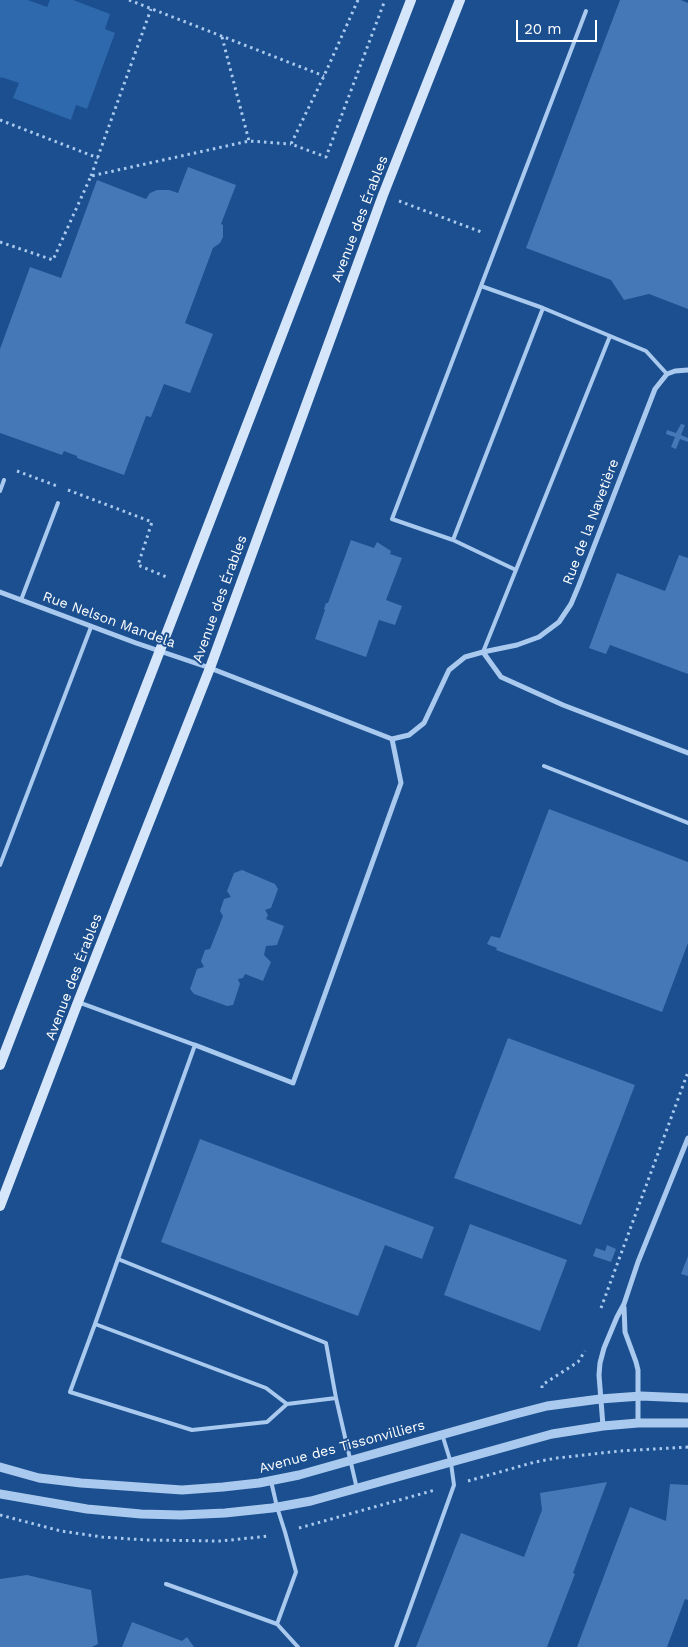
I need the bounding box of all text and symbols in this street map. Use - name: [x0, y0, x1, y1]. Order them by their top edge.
- scale bar: [518, 10, 599, 42]
- text: 20 m: [524, 20, 562, 38]
- street label: Avenue des Érables: [328, 153, 392, 285]
- street label: Rue de la Navetière: [559, 457, 623, 587]
- street label: Avenue des Érables: [189, 533, 251, 665]
- street label: Rue Nelson Mandela: [40, 588, 178, 652]
- street label: Avenue des Érables: [42, 911, 106, 1043]
- street label: Avenue des Tissonvilliers: [257, 1417, 427, 1477]

